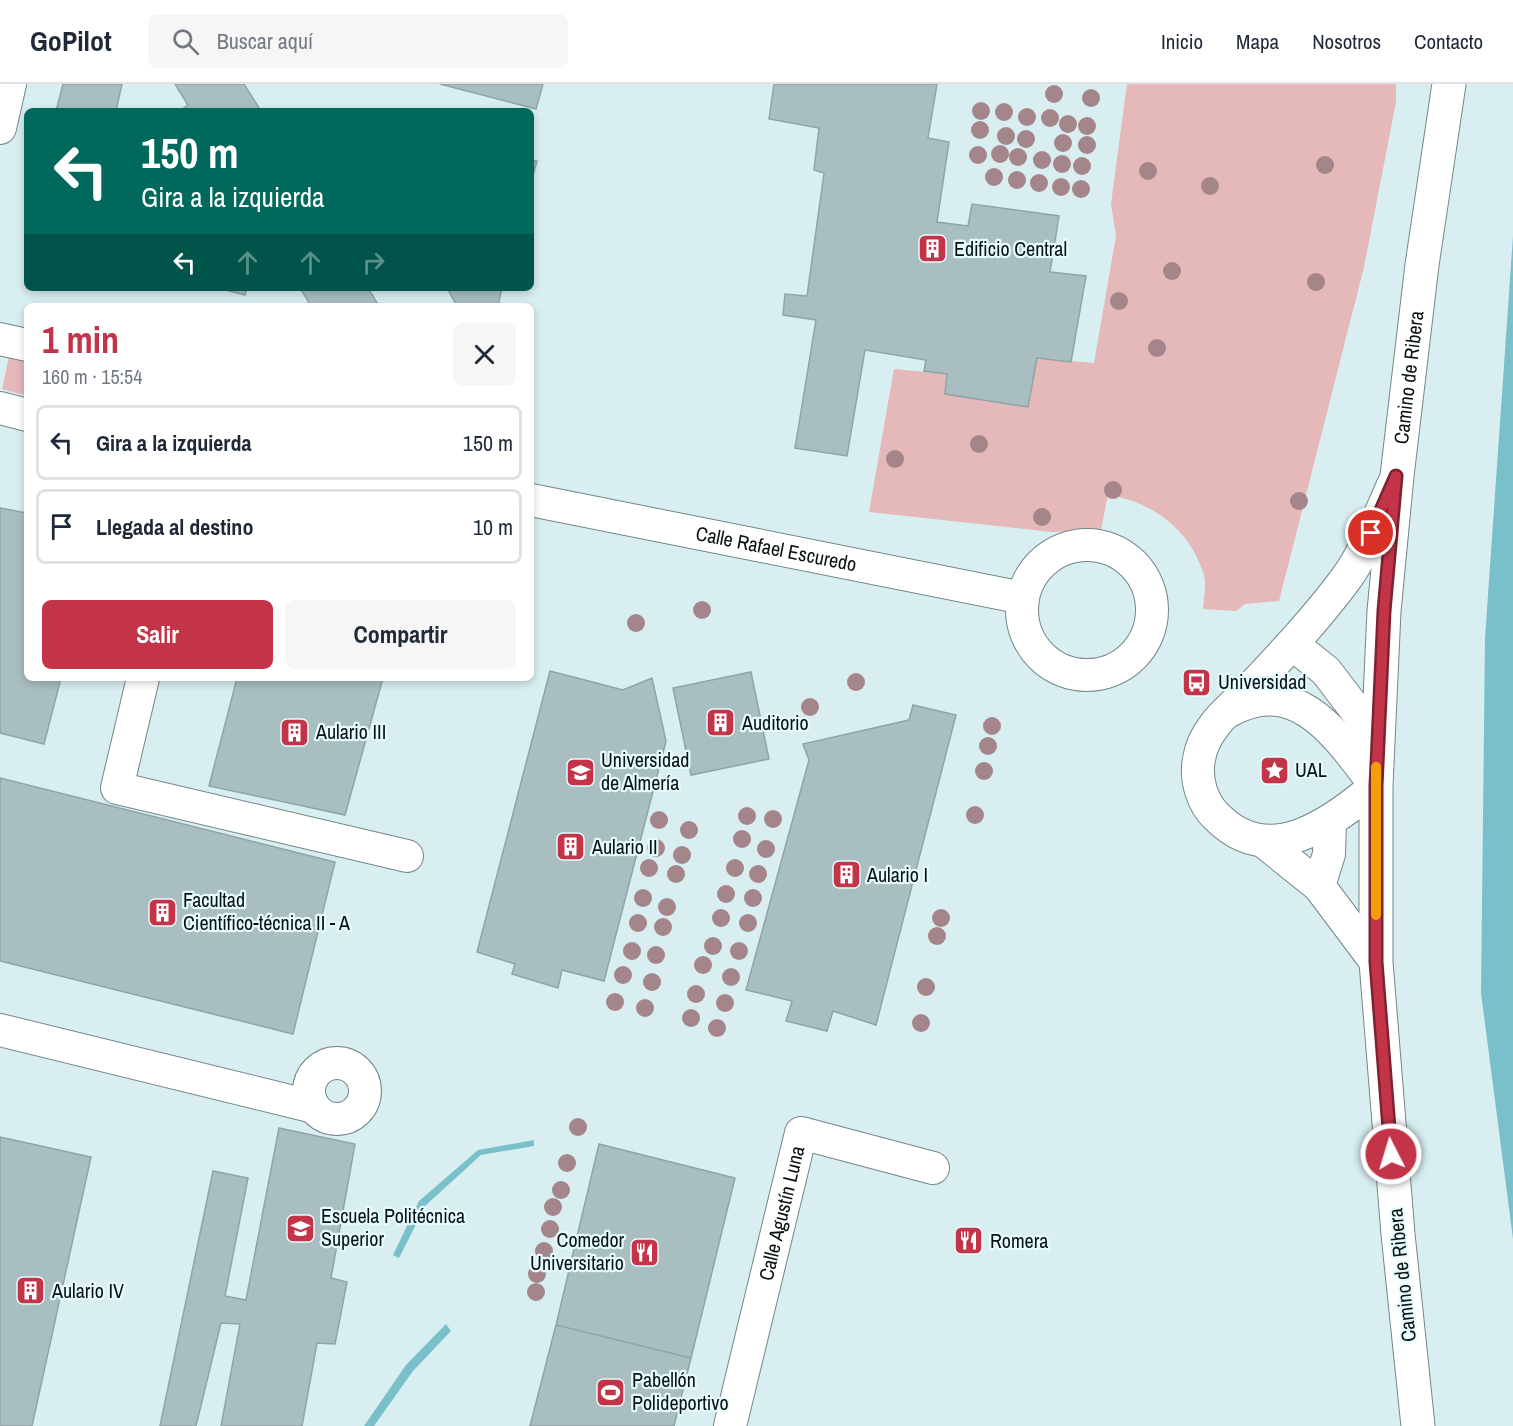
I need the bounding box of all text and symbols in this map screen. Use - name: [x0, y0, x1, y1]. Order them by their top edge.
- search box: [148, 14, 568, 68]
- text: GoPilot: [30, 22, 112, 60]
- icon: search: [169, 25, 202, 58]
- text: Buscar aquí: [217, 26, 313, 56]
- text: Inicio: [1161, 27, 1203, 56]
- text: Mapa: [1236, 27, 1279, 56]
- text: Nosotros: [1312, 27, 1381, 56]
- text: Contacto: [1414, 27, 1483, 56]
- text: 150 m: [141, 125, 239, 181]
- icon: left: [42, 132, 120, 210]
- text: Gira a la izquierda: [141, 179, 324, 215]
- building icon: Edificio Central: [917, 233, 949, 265]
- place label: Edificio Central: [954, 235, 1067, 262]
- icon: left: [168, 246, 201, 279]
- icon: ahead: [231, 246, 264, 279]
- icon: ahead: [294, 246, 327, 279]
- icon: right: [357, 246, 390, 279]
- street label: Camino de Ribera: [1387, 309, 1429, 446]
- text: 1 min: [42, 316, 119, 364]
- button: close: [453, 323, 516, 386]
- text: 160 m · 15:54: [42, 363, 142, 390]
- icon: left: [45, 426, 78, 459]
- text: Gira a la izquierda: [96, 428, 251, 458]
- text: 150 m: [463, 428, 513, 458]
- pin: [1345, 507, 1396, 558]
- icon: arrive: [45, 510, 78, 543]
- text: Llegada al destino: [96, 512, 253, 542]
- text: 10 m: [473, 512, 513, 542]
- icon: arrive: [1354, 516, 1387, 549]
- street label: Calle Rafael Escuredo: [694, 519, 859, 578]
- button: Salir: [42, 600, 273, 669]
- button: Compartir: [285, 600, 516, 669]
- bus stop icon: Universidad: [1181, 666, 1213, 698]
- place label: Universidad: [1218, 668, 1306, 695]
- building icon: Auditorio: [705, 707, 737, 739]
- place label: Auditorio: [741, 709, 809, 736]
- building icon: Aulario III: [279, 716, 311, 748]
- place label: Aulario III: [315, 718, 386, 745]
- place label: Universidad de Almería: [601, 746, 689, 796]
- place icon: UAL: [1258, 754, 1290, 786]
- school or university icon: Universidad de Almería: [564, 756, 596, 788]
- place label: UAL: [1295, 756, 1327, 783]
- building icon: Aulario II: [555, 831, 587, 863]
- place label: Aulario II: [591, 833, 658, 860]
- building icon: Aulario I: [830, 859, 862, 891]
- place label: Aulario I: [866, 861, 928, 888]
- place label: Facultad Científico-técnica II - A: [183, 886, 350, 936]
- building icon: Facultad Científico-técnica II - A: [146, 896, 178, 928]
- position arrow: [1359, 1122, 1423, 1186]
- street label: Calle Agustín Luna: [752, 1143, 810, 1283]
- place label: Escuela Politécnica Superior: [321, 1202, 465, 1252]
- street label: Camino de Ribera: [1381, 1207, 1422, 1343]
- school or university icon: Escuela Politécnica Superior: [284, 1212, 316, 1244]
- restaurant icon: Romera: [953, 1225, 985, 1257]
- place label: Comedor Universitario: [530, 1226, 625, 1276]
- place label: Romera: [990, 1227, 1048, 1254]
- restaurant icon: Comedor Universitario: [629, 1236, 661, 1268]
- building icon: Aulario IV: [15, 1275, 47, 1307]
- place label: Aulario IV: [51, 1277, 124, 1304]
- place label: Pabellón Polideportivo: [632, 1366, 729, 1416]
- sports icon: Pabellón Polideportivo: [595, 1376, 627, 1408]

